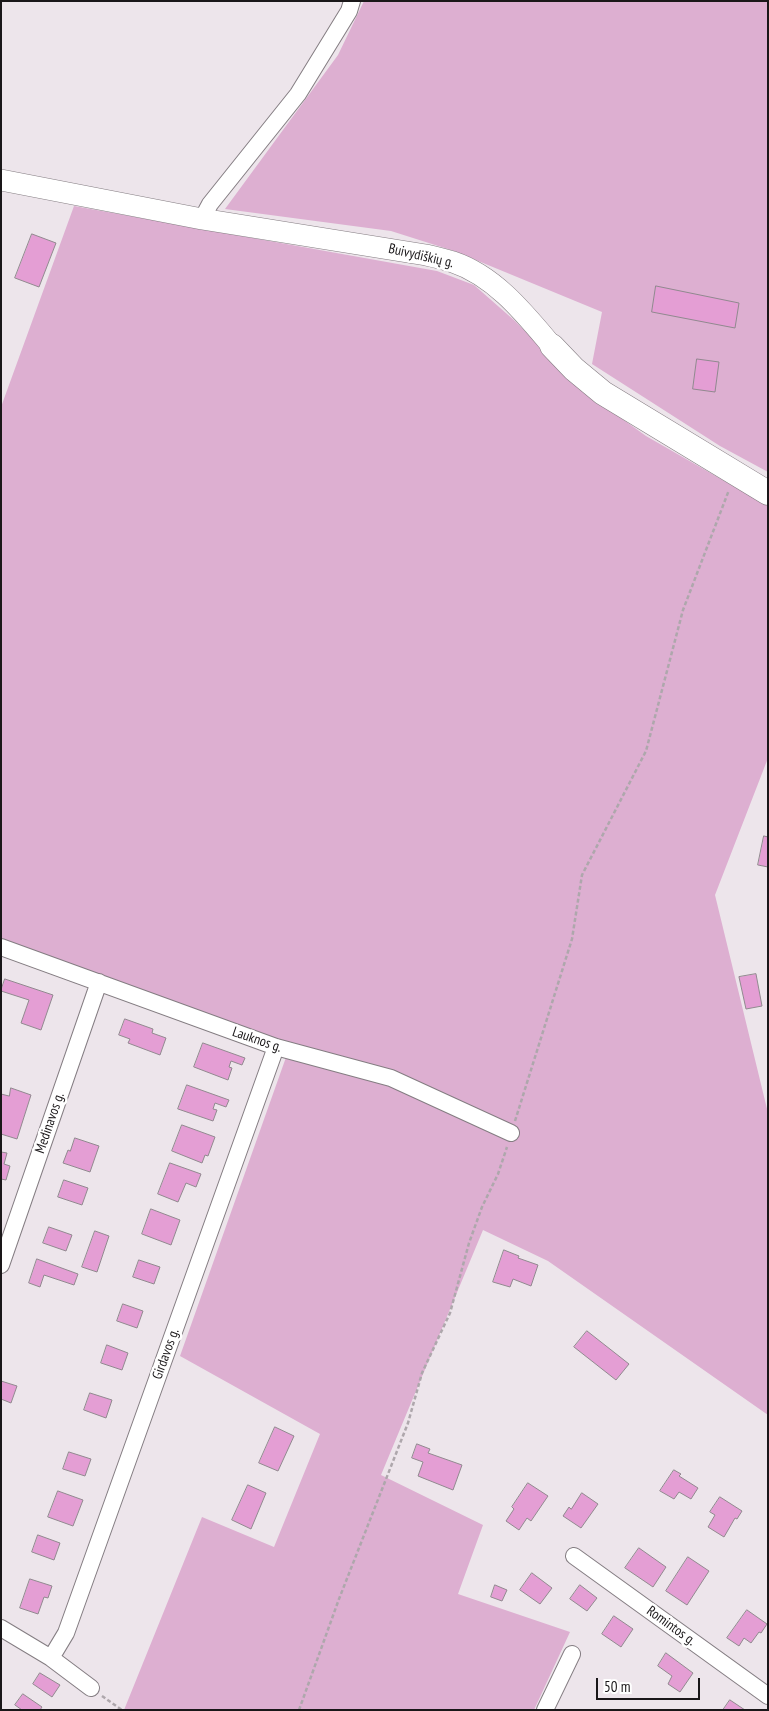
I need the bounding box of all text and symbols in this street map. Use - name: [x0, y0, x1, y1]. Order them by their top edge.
- street label: Buivydiškių g.: [387, 240, 455, 272]
- street label: Lauknos g.: [230, 1024, 284, 1056]
- street label: Medinavos g.: [32, 1090, 68, 1156]
- street label: Girdavos g.: [149, 1326, 183, 1382]
- street label: Romintos g.: [643, 1603, 699, 1649]
- scale bar: [599, 1668, 703, 1700]
- text: 50 m: [604, 1677, 630, 1696]

